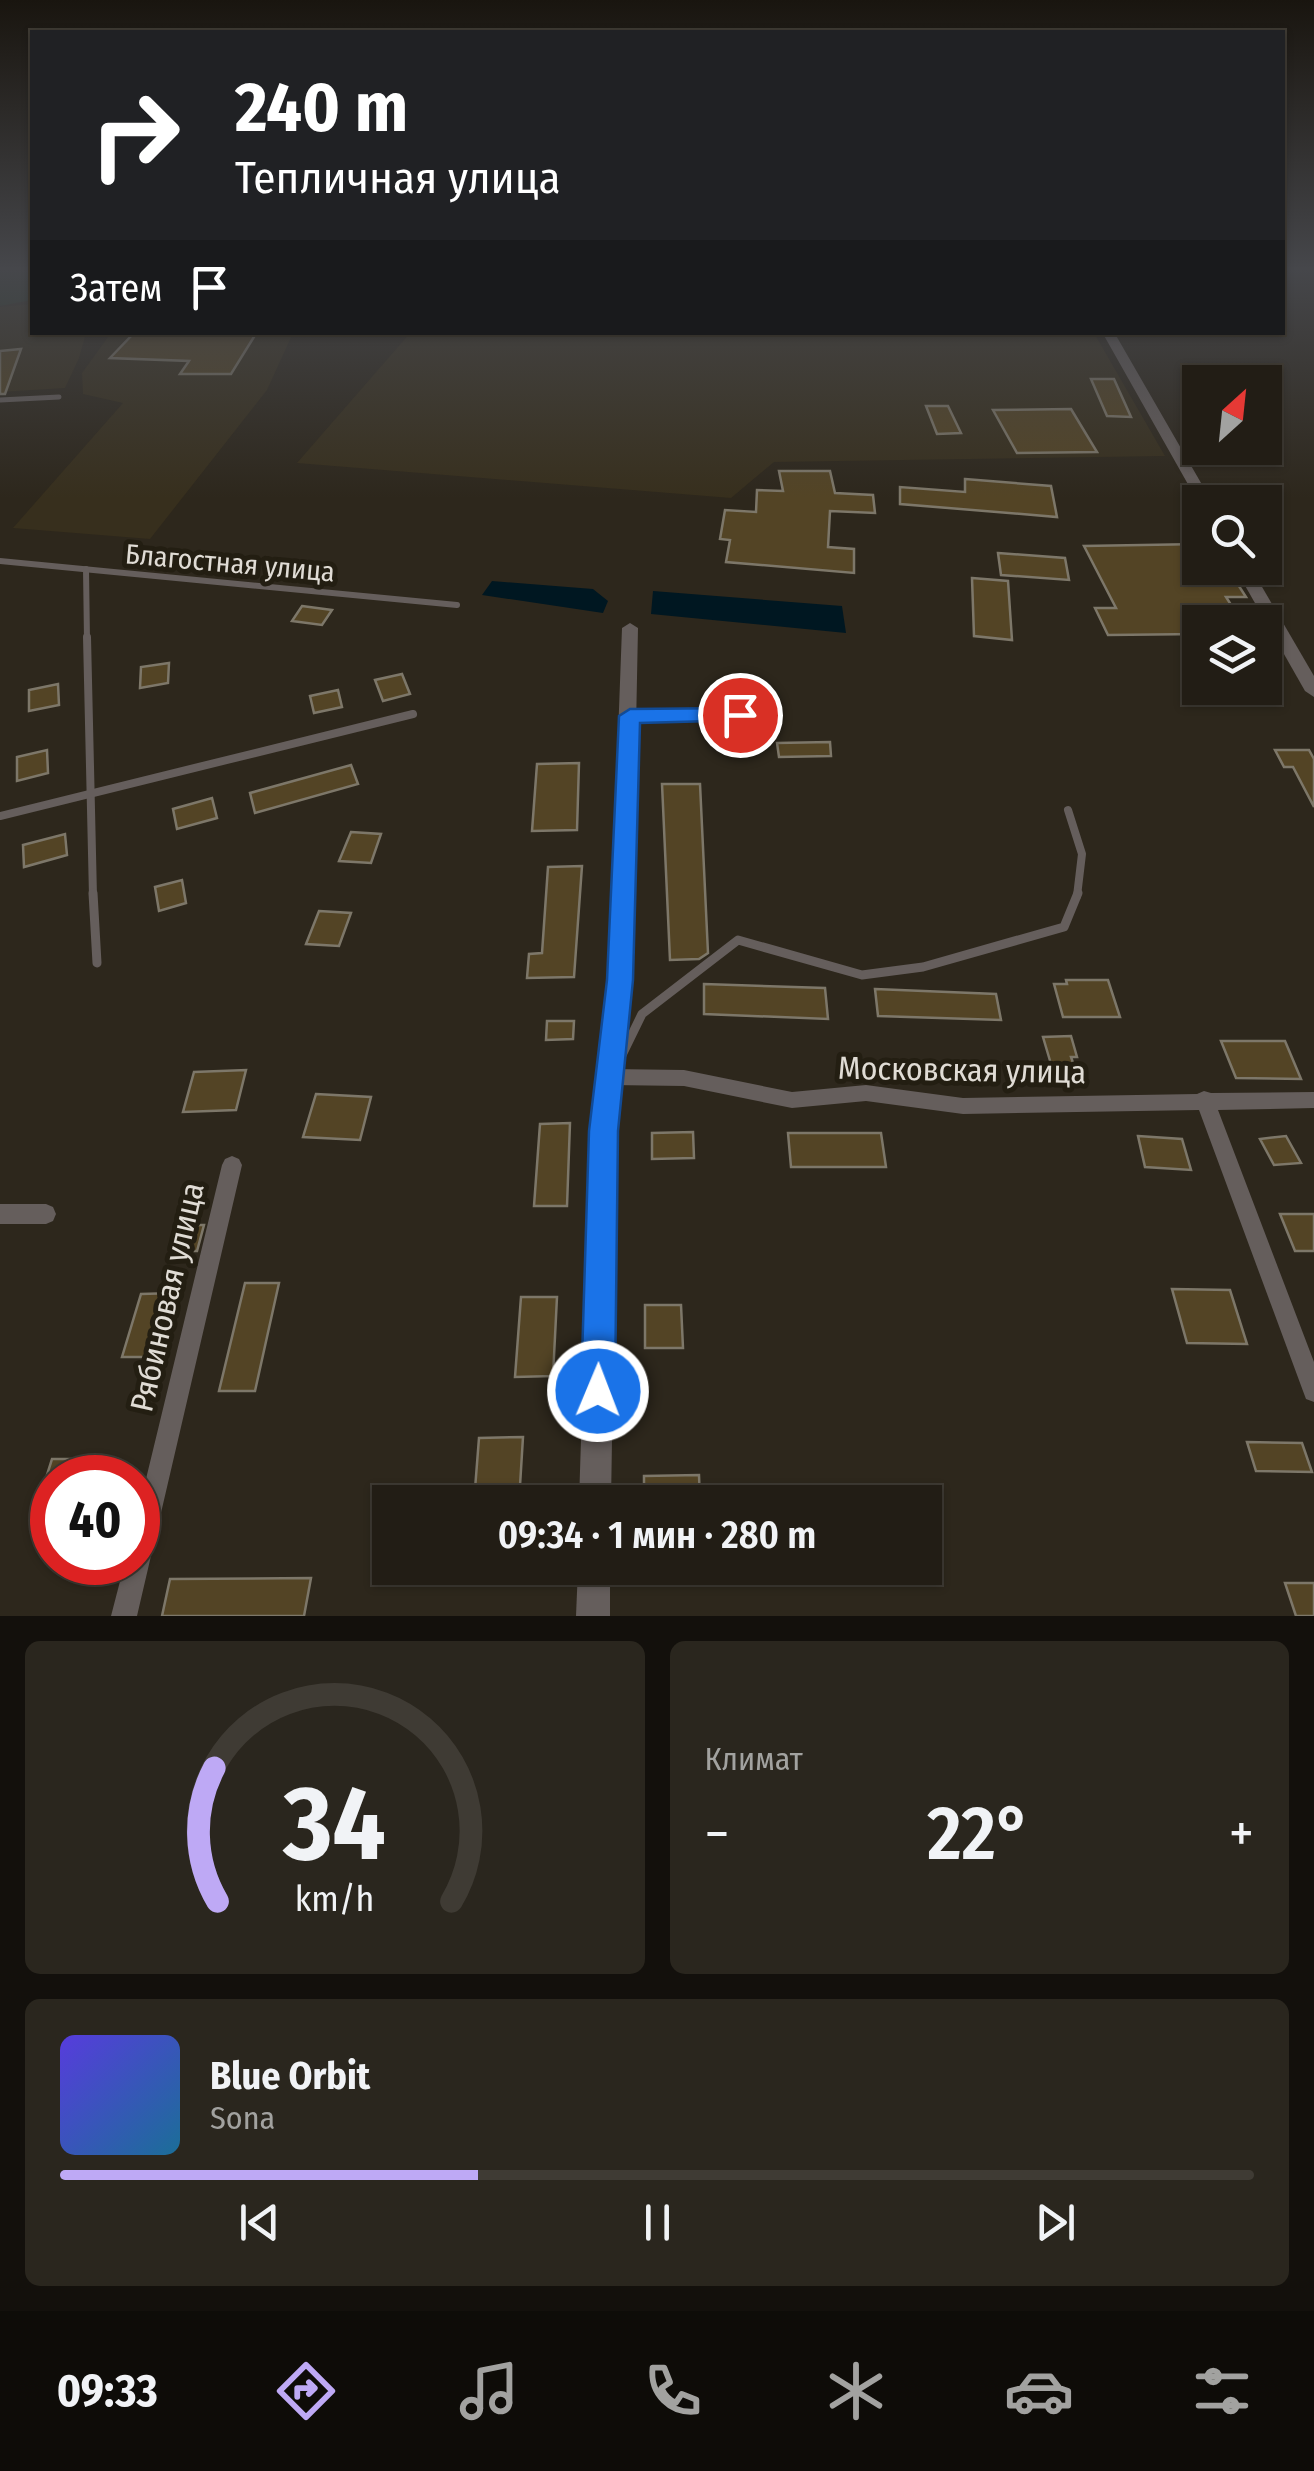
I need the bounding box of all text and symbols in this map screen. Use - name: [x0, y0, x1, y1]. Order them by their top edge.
- text: 240 m: [235, 66, 408, 150]
- icon: right: [70, 70, 200, 200]
- text: Тепличная улица: [235, 151, 561, 205]
- icon: arrive: [182, 260, 237, 315]
- text: Затем: [70, 265, 162, 311]
- north arrow: [1182, 365, 1282, 465]
- map controls: [1182, 365, 1282, 705]
- button: search: [1182, 485, 1282, 585]
- street label: Благостная улица: [124, 537, 336, 589]
- button: layers: [1182, 605, 1282, 705]
- pin: [698, 673, 783, 758]
- icon: arrive: [713, 688, 768, 743]
- street label: Московская улица: [838, 1049, 1086, 1091]
- street label: Рябиновая улица: [122, 1179, 212, 1415]
- position arrow: [546, 1339, 650, 1443]
- speed limit sign: 40: [30, 1455, 160, 1585]
- text: 09:34 · 1 мин · 280 m: [498, 1512, 816, 1558]
- text: Климат: [705, 1740, 803, 1778]
- text: 34: [283, 1762, 386, 1887]
- text: 22°: [927, 1789, 1031, 1879]
- text: −: [705, 1801, 729, 1867]
- text: +: [1229, 1801, 1254, 1867]
- text: km/h: [295, 1878, 375, 1920]
- text: Blue Orbit: [210, 2053, 370, 2099]
- text: Sona: [210, 2099, 275, 2137]
- icon: previous: [232, 2195, 287, 2250]
- icon: pause: [630, 2195, 685, 2250]
- icon: next: [1028, 2195, 1083, 2250]
- icon: directions: [271, 2356, 341, 2426]
- icon: music: [454, 2356, 524, 2426]
- icon: phone: [638, 2356, 708, 2426]
- icon: climate: [821, 2356, 891, 2426]
- icon: car: [1004, 2356, 1074, 2426]
- icon: filters: [1187, 2356, 1257, 2426]
- text: 09:33: [57, 2364, 158, 2418]

